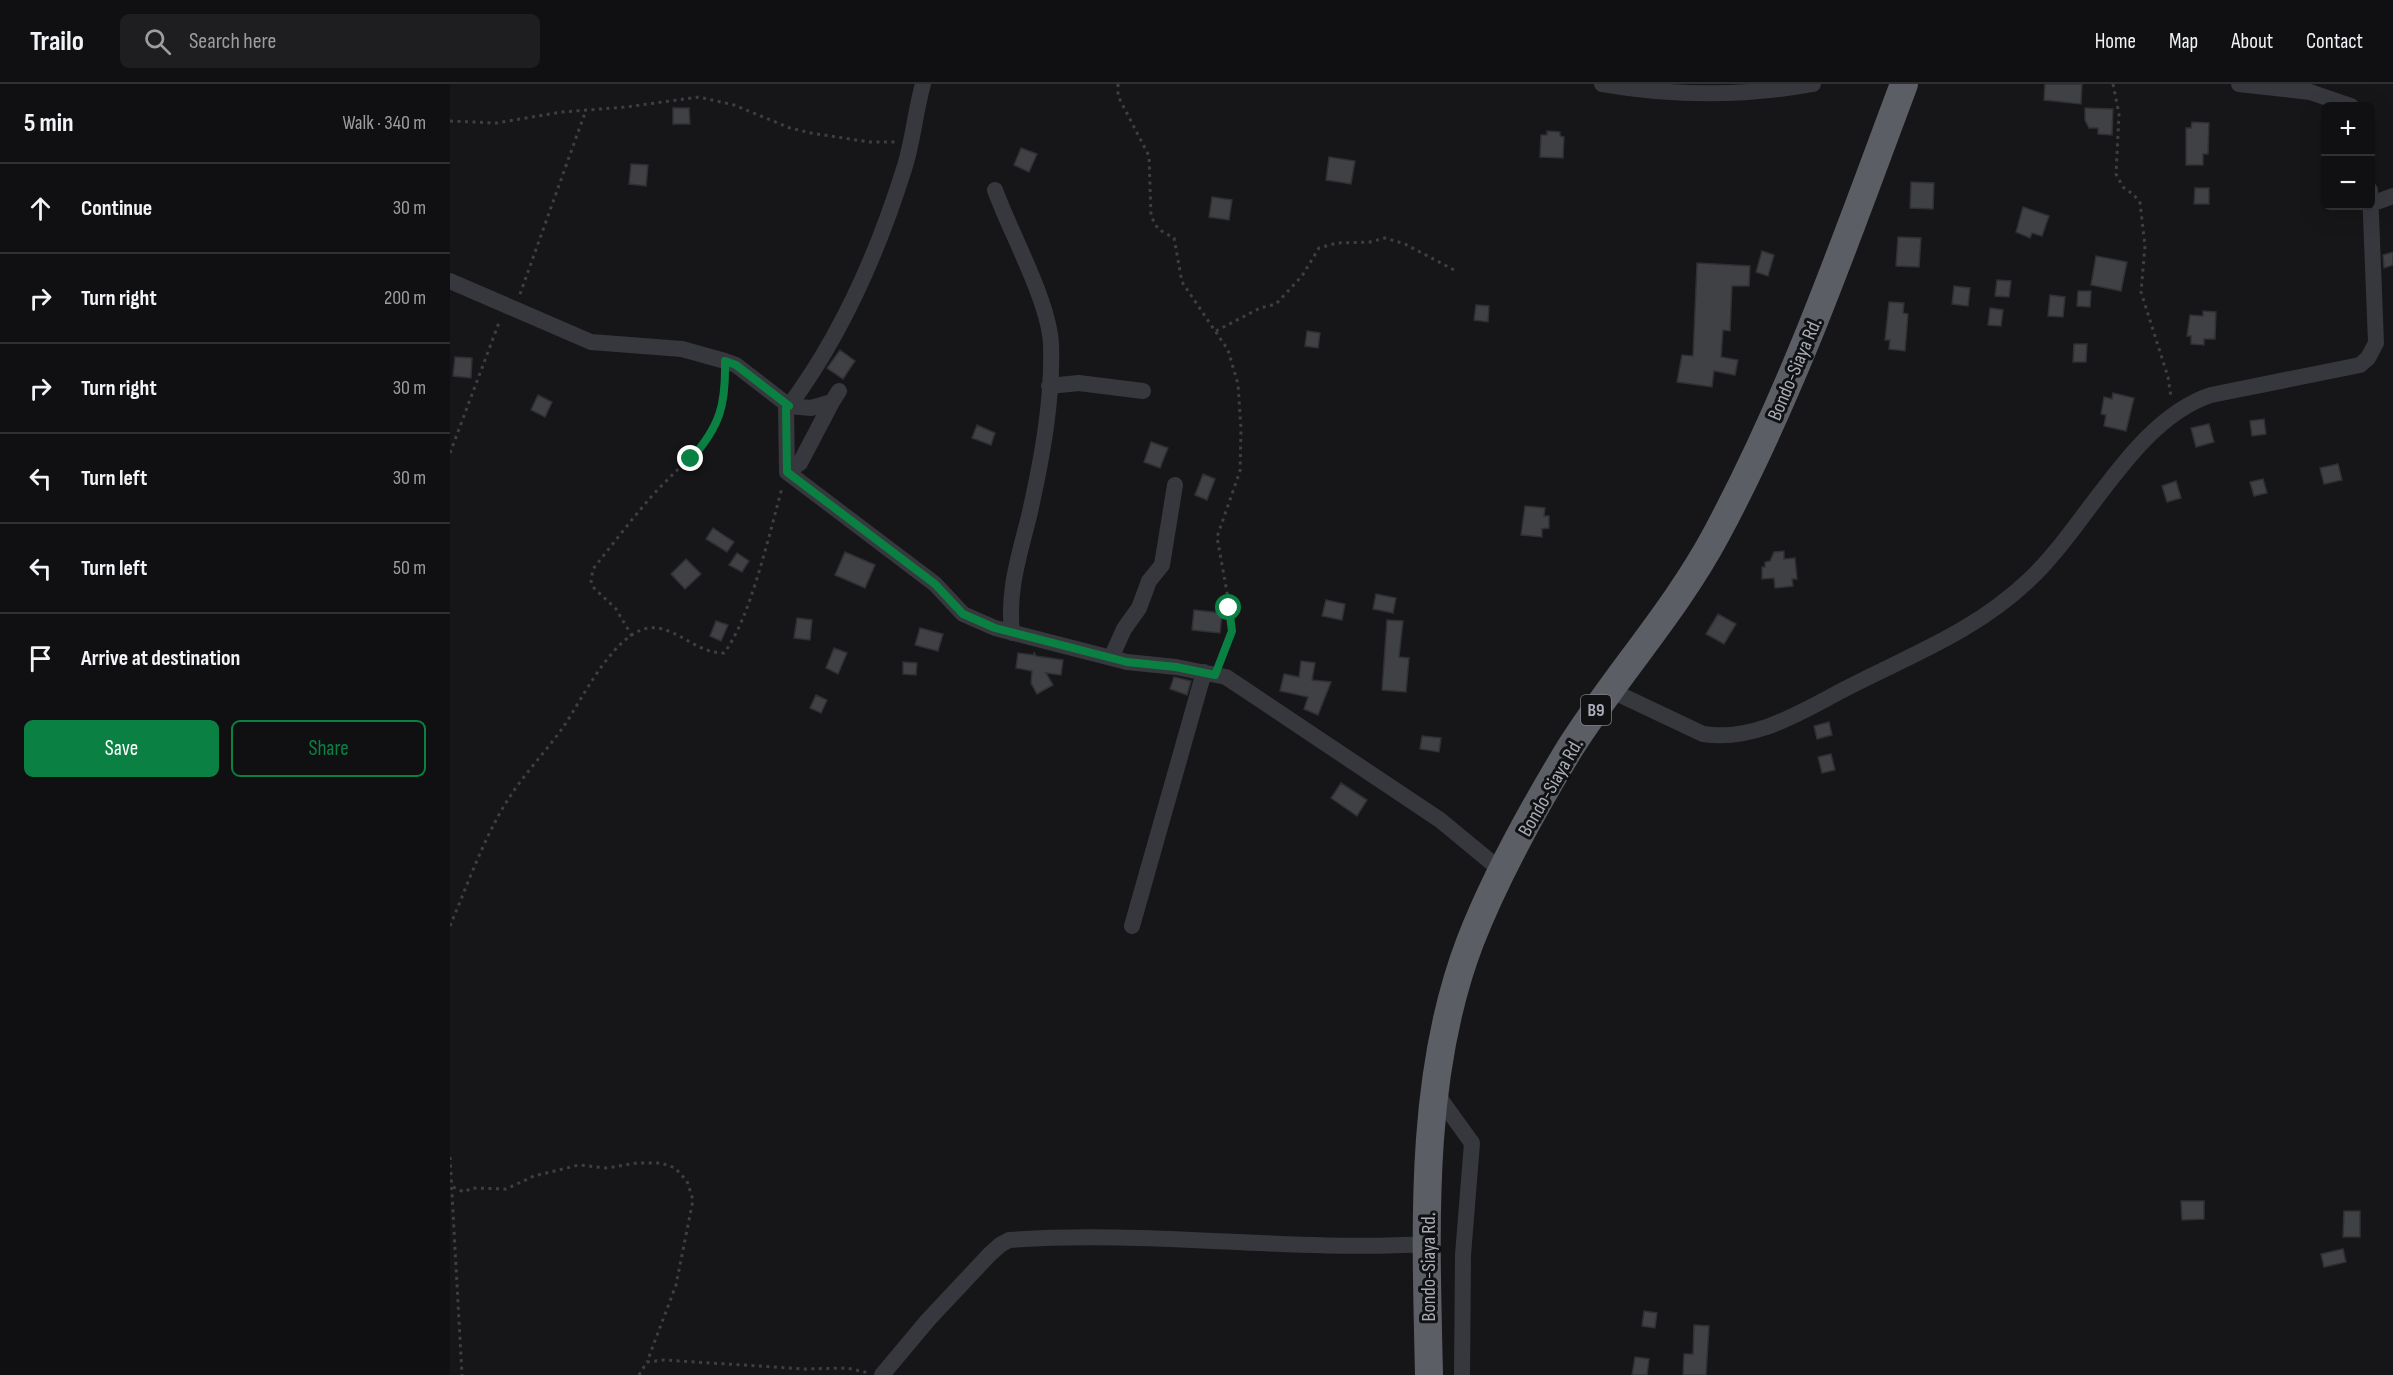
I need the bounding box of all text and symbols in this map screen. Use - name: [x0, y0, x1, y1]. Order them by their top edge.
- search box: [120, 14, 540, 68]
- text: Trailo: [30, 25, 84, 58]
- icon: search: [141, 25, 174, 58]
- text: Search here: [189, 28, 276, 55]
- text: Home: [2095, 29, 2136, 54]
- text: Map: [2169, 29, 2198, 54]
- text: About: [2231, 29, 2273, 54]
- text: Contact: [2306, 29, 2363, 54]
- map controls: [2321, 102, 2375, 210]
- button: +: [2321, 102, 2375, 156]
- text: 5 min: [24, 108, 74, 139]
- text: Walk · 340 m: [342, 111, 426, 135]
- button: −: [2321, 156, 2375, 210]
- icon: ahead: [24, 192, 57, 225]
- text: Continue: [81, 195, 152, 222]
- text: 30 m: [393, 196, 426, 220]
- icon: right: [24, 282, 57, 315]
- text: Turn right: [81, 285, 157, 312]
- text: 200 m: [384, 286, 426, 310]
- street label: Bondo-Siaya Rd.: [1763, 315, 1827, 424]
- icon: right: [24, 372, 57, 405]
- text: Turn right: [81, 375, 157, 402]
- text: 30 m: [393, 376, 426, 400]
- route end: [677, 445, 703, 471]
- icon: left: [24, 462, 57, 495]
- text: Turn left: [81, 465, 147, 492]
- text: 30 m: [393, 466, 426, 490]
- icon: left: [24, 552, 57, 585]
- text: Turn left: [81, 555, 147, 582]
- text: 50 m: [393, 556, 426, 580]
- route start: [1215, 594, 1241, 620]
- icon: arrive: [24, 642, 57, 675]
- text: Arrive at destination: [81, 645, 240, 672]
- road number: B9: [1581, 695, 1611, 725]
- button: Save: [24, 720, 219, 777]
- button: Share: [231, 720, 426, 777]
- street label: Bondo-Siaya Rd.: [1513, 734, 1588, 841]
- street label: Bondo-Siaya Rd.: [1417, 1213, 1441, 1321]

